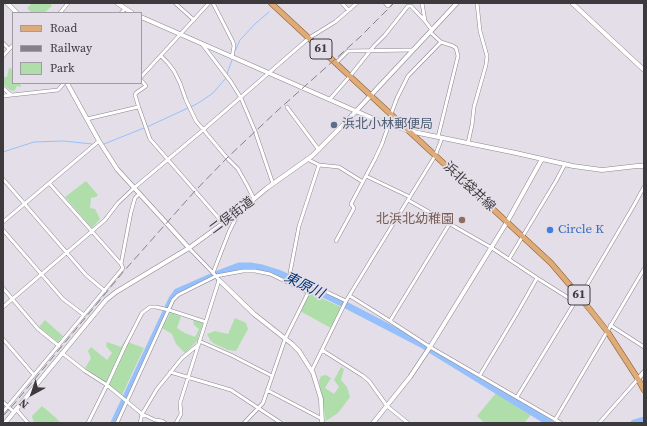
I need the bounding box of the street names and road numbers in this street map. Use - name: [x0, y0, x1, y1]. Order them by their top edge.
- road number: 61: [310, 39, 332, 59]
- street label: 浜北袋井線: [440, 159, 498, 215]
- street label: 二俣街道: [207, 194, 257, 238]
- road number: 61: [568, 285, 590, 305]

